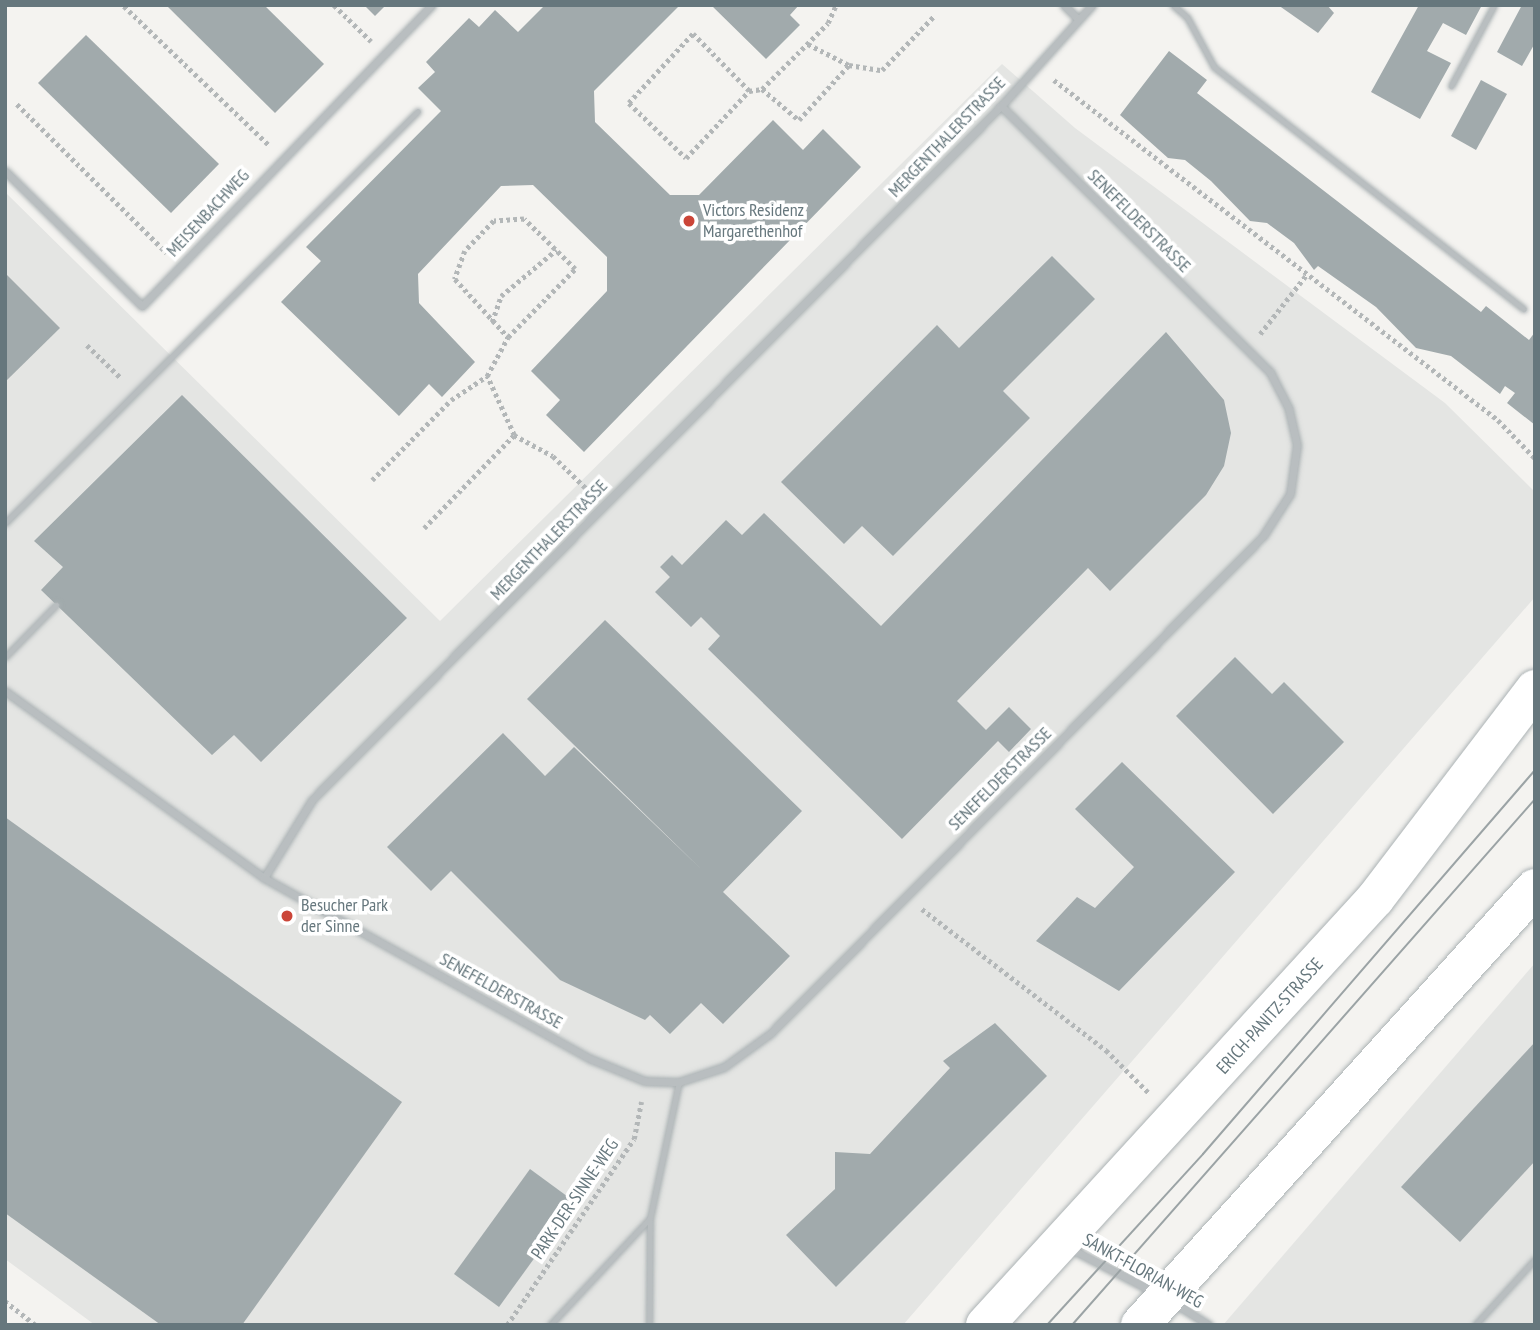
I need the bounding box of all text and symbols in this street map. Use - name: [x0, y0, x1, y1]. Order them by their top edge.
- street label: MERGENTHALERSTRASSE: [884, 72, 1010, 202]
- street label: MEISENBACHWEG: [162, 165, 254, 261]
- street label: SENEFELDERSTRASSE: [1083, 165, 1195, 277]
- place label: Victors Residenz Margarethenhof: [703, 200, 804, 242]
- marker: Victors Residenz Margarethenhof: [681, 213, 697, 229]
- street label: MERGENTHALERSTRASSE: [486, 475, 612, 605]
- street label: SENEFELDERSTRASSE: [944, 723, 1056, 835]
- place label: Besucher Park der Sinne: [301, 895, 388, 937]
- marker: Besucher Park der Sinne: [279, 908, 295, 924]
- street label: SENEFELDERSTRASSE: [436, 948, 566, 1034]
- street label: ERICH-PANITZ-STRASSE: [1212, 954, 1328, 1078]
- street label: PARK-DER-SINNE-WEG: [527, 1135, 623, 1263]
- street label: SANKT-FLORIAN-WEG: [1079, 1229, 1207, 1313]

